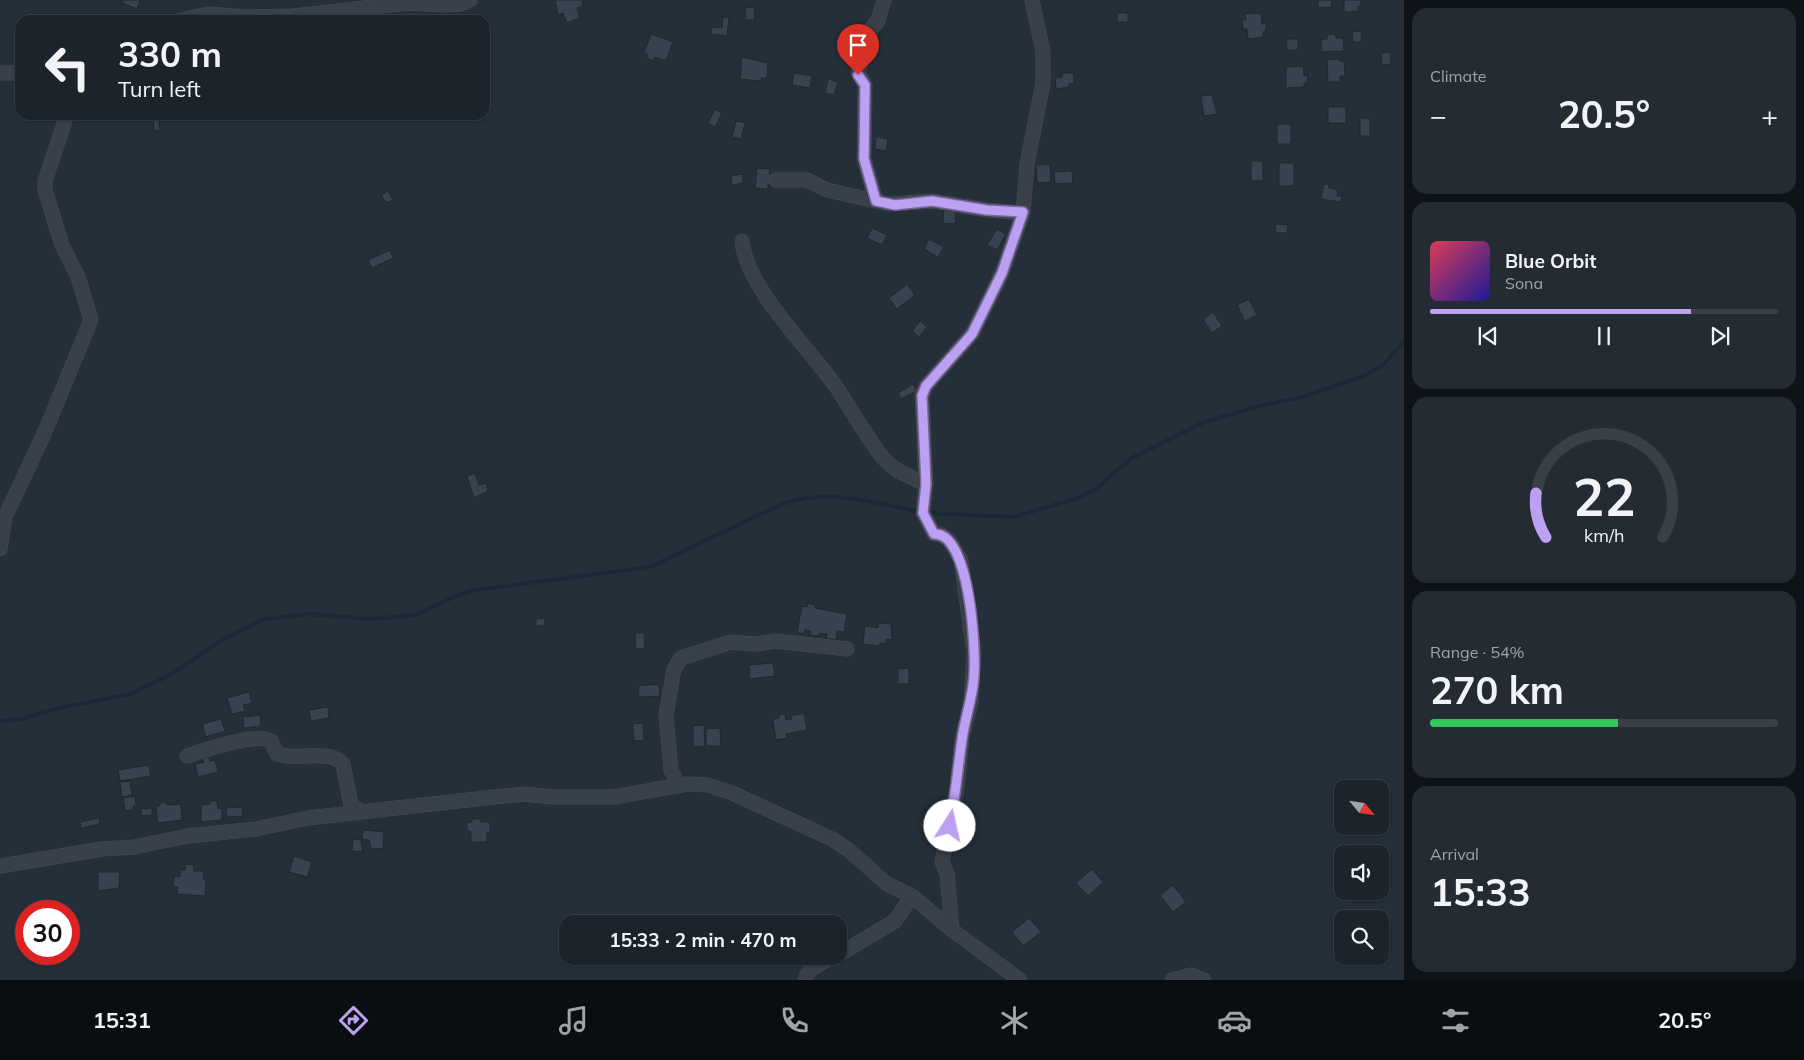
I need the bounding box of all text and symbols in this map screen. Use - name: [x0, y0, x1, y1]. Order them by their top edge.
- pin: [837, 24, 879, 75]
- icon: arrive: [844, 31, 872, 59]
- text: 330 m: [118, 32, 222, 76]
- icon: left: [35, 35, 100, 100]
- text: Climate: [1430, 66, 1486, 86]
- text: Turn left: [118, 75, 201, 103]
- text: 20.5°: [1558, 90, 1650, 138]
- text: −: [1430, 98, 1447, 133]
- text: +: [1761, 98, 1778, 133]
- text: Blue Orbit: [1505, 249, 1596, 273]
- text: Sona: [1505, 273, 1543, 293]
- icon: previous: [1474, 322, 1502, 350]
- icon: pause: [1590, 322, 1618, 350]
- icon: next: [1706, 322, 1734, 350]
- text: 22: [1573, 464, 1635, 529]
- text: km/h: [1584, 524, 1624, 546]
- text: Range · 54%: [1430, 642, 1525, 662]
- text: 270 km: [1430, 666, 1564, 714]
- north arrow: [1334, 780, 1389, 835]
- map controls: [1334, 780, 1389, 965]
- position arrow: [923, 799, 975, 851]
- text: Arrival: [1430, 844, 1479, 864]
- button: sound: [1334, 845, 1389, 900]
- text: 15:33: [1430, 868, 1531, 916]
- speed limit sign: 30: [15, 900, 80, 965]
- button: search: [1334, 910, 1389, 965]
- text: 15:33 · 2 min · 470 m: [609, 928, 797, 952]
- icon: directions: [336, 1003, 371, 1038]
- icon: music: [556, 1003, 591, 1038]
- icon: phone: [777, 1003, 812, 1038]
- icon: climate: [997, 1003, 1032, 1038]
- icon: car: [1217, 1003, 1252, 1038]
- icon: filters: [1438, 1003, 1473, 1038]
- text: 15:31: [93, 1006, 151, 1034]
- text: 20.5°: [1658, 1006, 1711, 1034]

